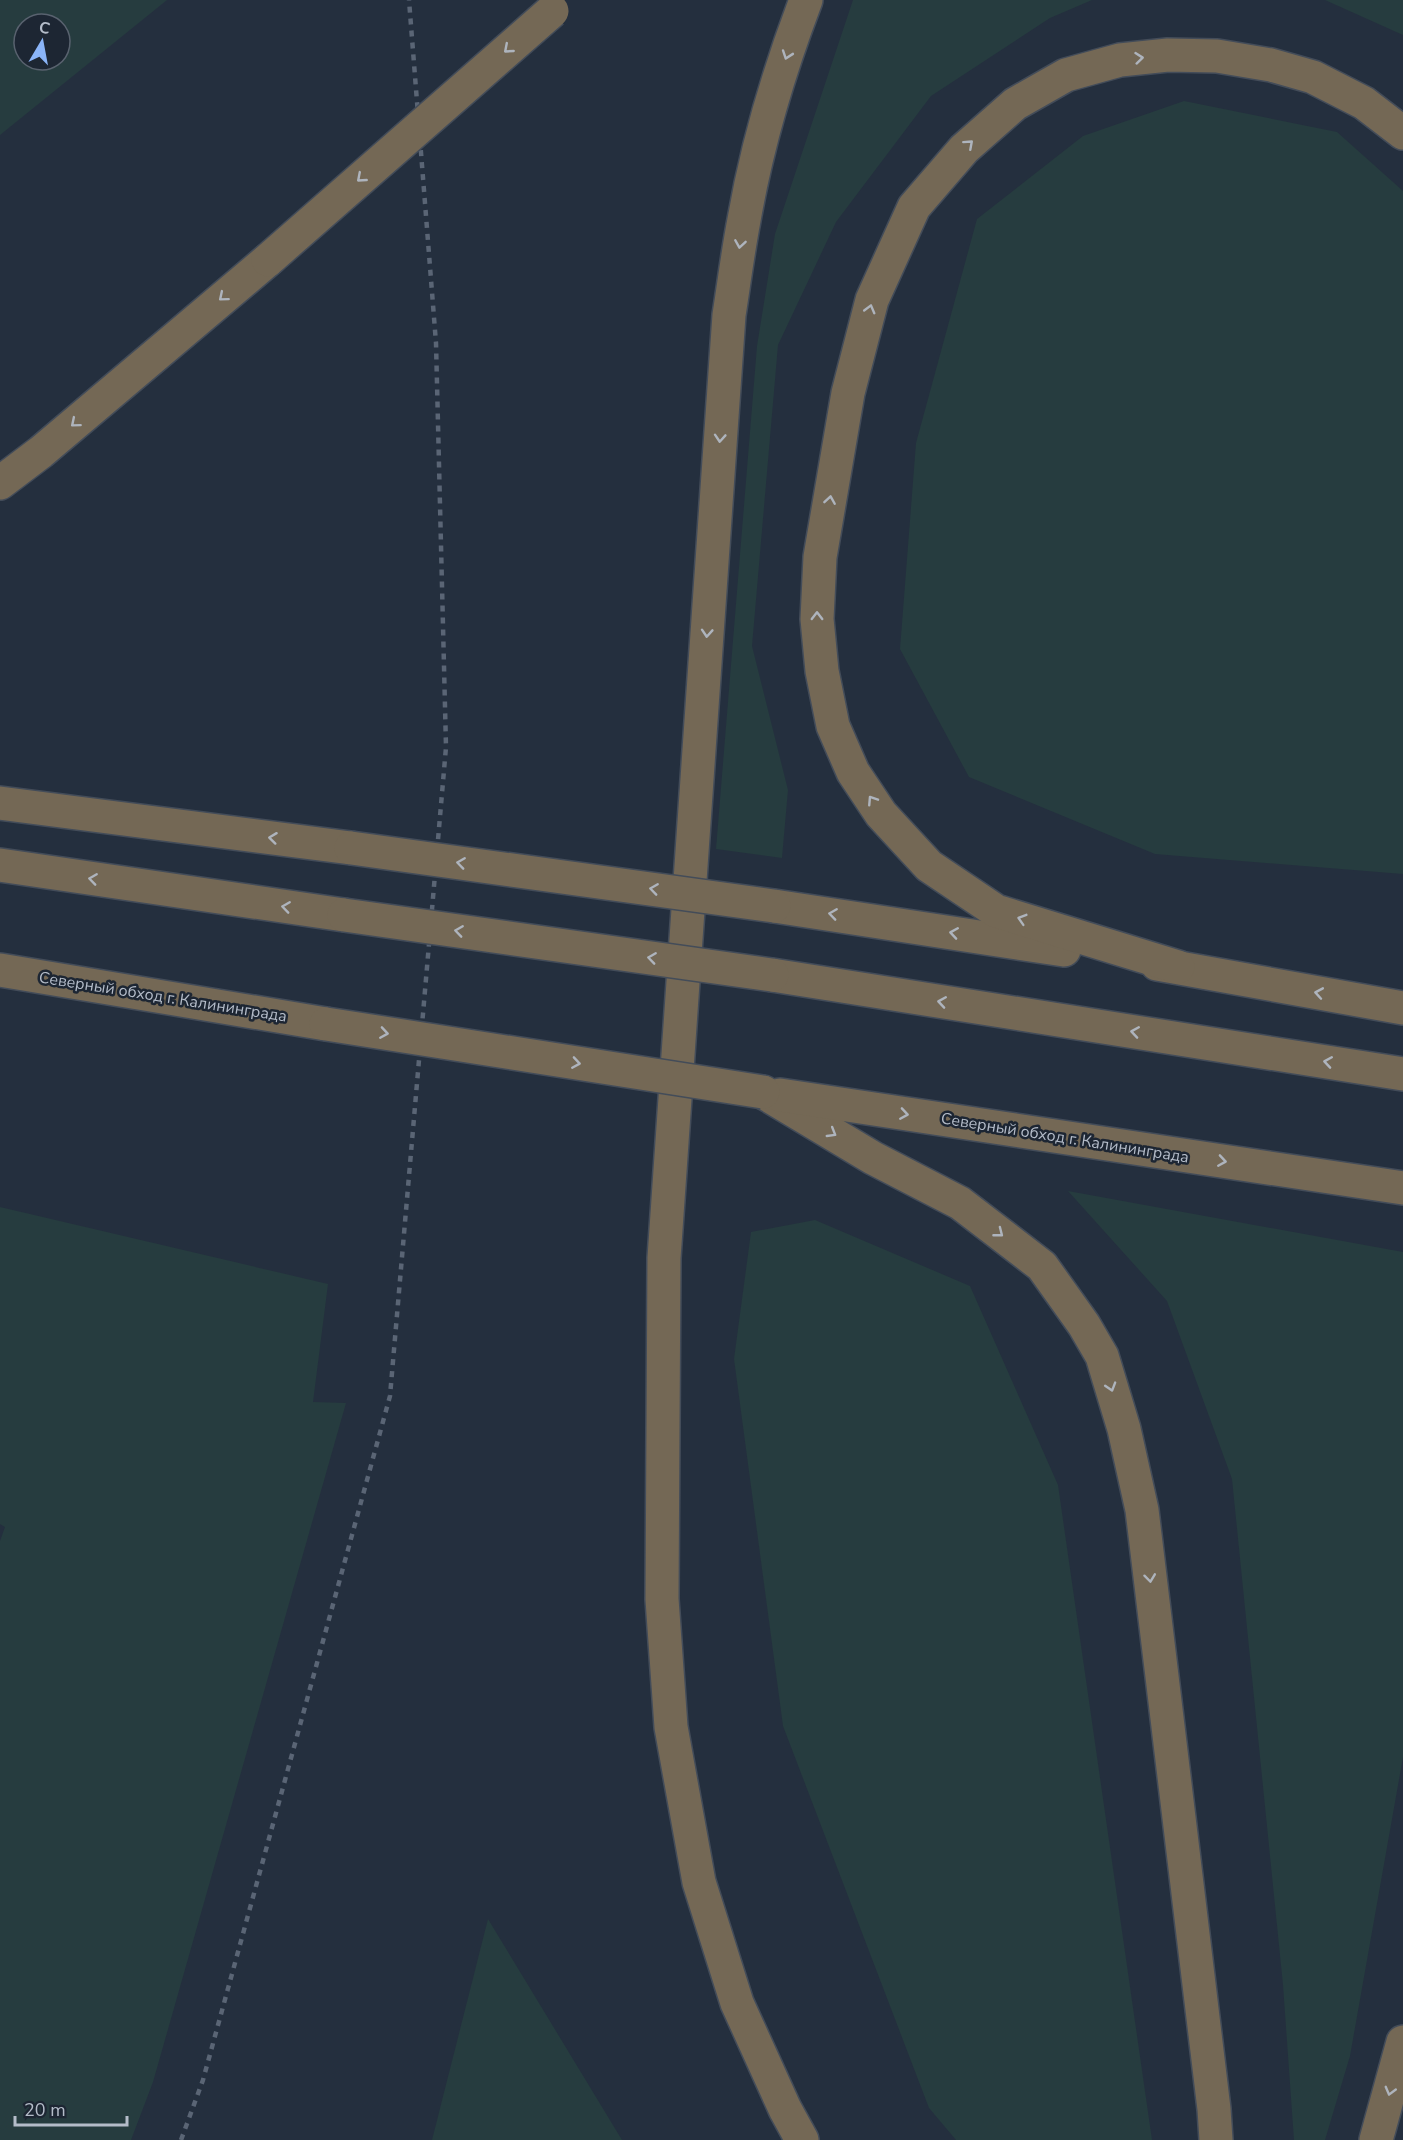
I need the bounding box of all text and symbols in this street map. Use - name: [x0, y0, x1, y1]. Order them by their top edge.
- north arrow: [12, 12, 72, 72]
- text: С: [37, 16, 52, 40]
- one-way arrow: [504, 42, 515, 53]
- one-way arrow: [781, 49, 794, 60]
- one-way arrow: [1135, 52, 1144, 65]
- one-way arrow: [962, 140, 973, 151]
- one-way arrow: [357, 171, 368, 182]
- one-way arrow: [734, 240, 746, 249]
- one-way arrow: [219, 290, 230, 301]
- one-way arrow: [863, 304, 875, 315]
- one-way arrow: [71, 416, 82, 427]
- one-way arrow: [714, 434, 727, 443]
- one-way arrow: [823, 495, 836, 505]
- one-way arrow: [811, 612, 824, 621]
- one-way arrow: [701, 628, 714, 637]
- one-way arrow: [868, 796, 879, 807]
- one-way arrow: [268, 832, 277, 845]
- one-way arrow: [456, 857, 465, 870]
- one-way arrow: [89, 873, 98, 885]
- one-way arrow: [649, 884, 658, 896]
- one-way arrow: [282, 901, 291, 913]
- one-way arrow: [829, 909, 838, 921]
- one-way arrow: [1017, 914, 1028, 926]
- one-way arrow: [454, 925, 463, 937]
- one-way arrow: [950, 927, 959, 939]
- one-way arrow: [647, 952, 656, 965]
- street label: Северный обход г. Калининграда: [37, 967, 289, 1027]
- one-way arrow: [1314, 987, 1324, 1000]
- one-way arrow: [938, 996, 947, 1008]
- one-way arrow: [379, 1026, 388, 1038]
- one-way arrow: [1130, 1026, 1140, 1039]
- one-way arrow: [571, 1056, 581, 1069]
- one-way arrow: [1323, 1057, 1332, 1069]
- one-way arrow: [900, 1107, 909, 1119]
- street label: Северный обход г. Калининграда: [939, 1108, 1191, 1168]
- one-way arrow: [826, 1126, 836, 1138]
- one-way arrow: [1217, 1155, 1226, 1167]
- one-way arrow: [992, 1225, 1003, 1236]
- one-way arrow: [1104, 1381, 1116, 1392]
- one-way arrow: [1143, 1573, 1156, 1582]
- one-way arrow: [1384, 2086, 1397, 2096]
- scale bar: [15, 2089, 128, 2127]
- text: 20 m: [24, 2098, 66, 2122]

